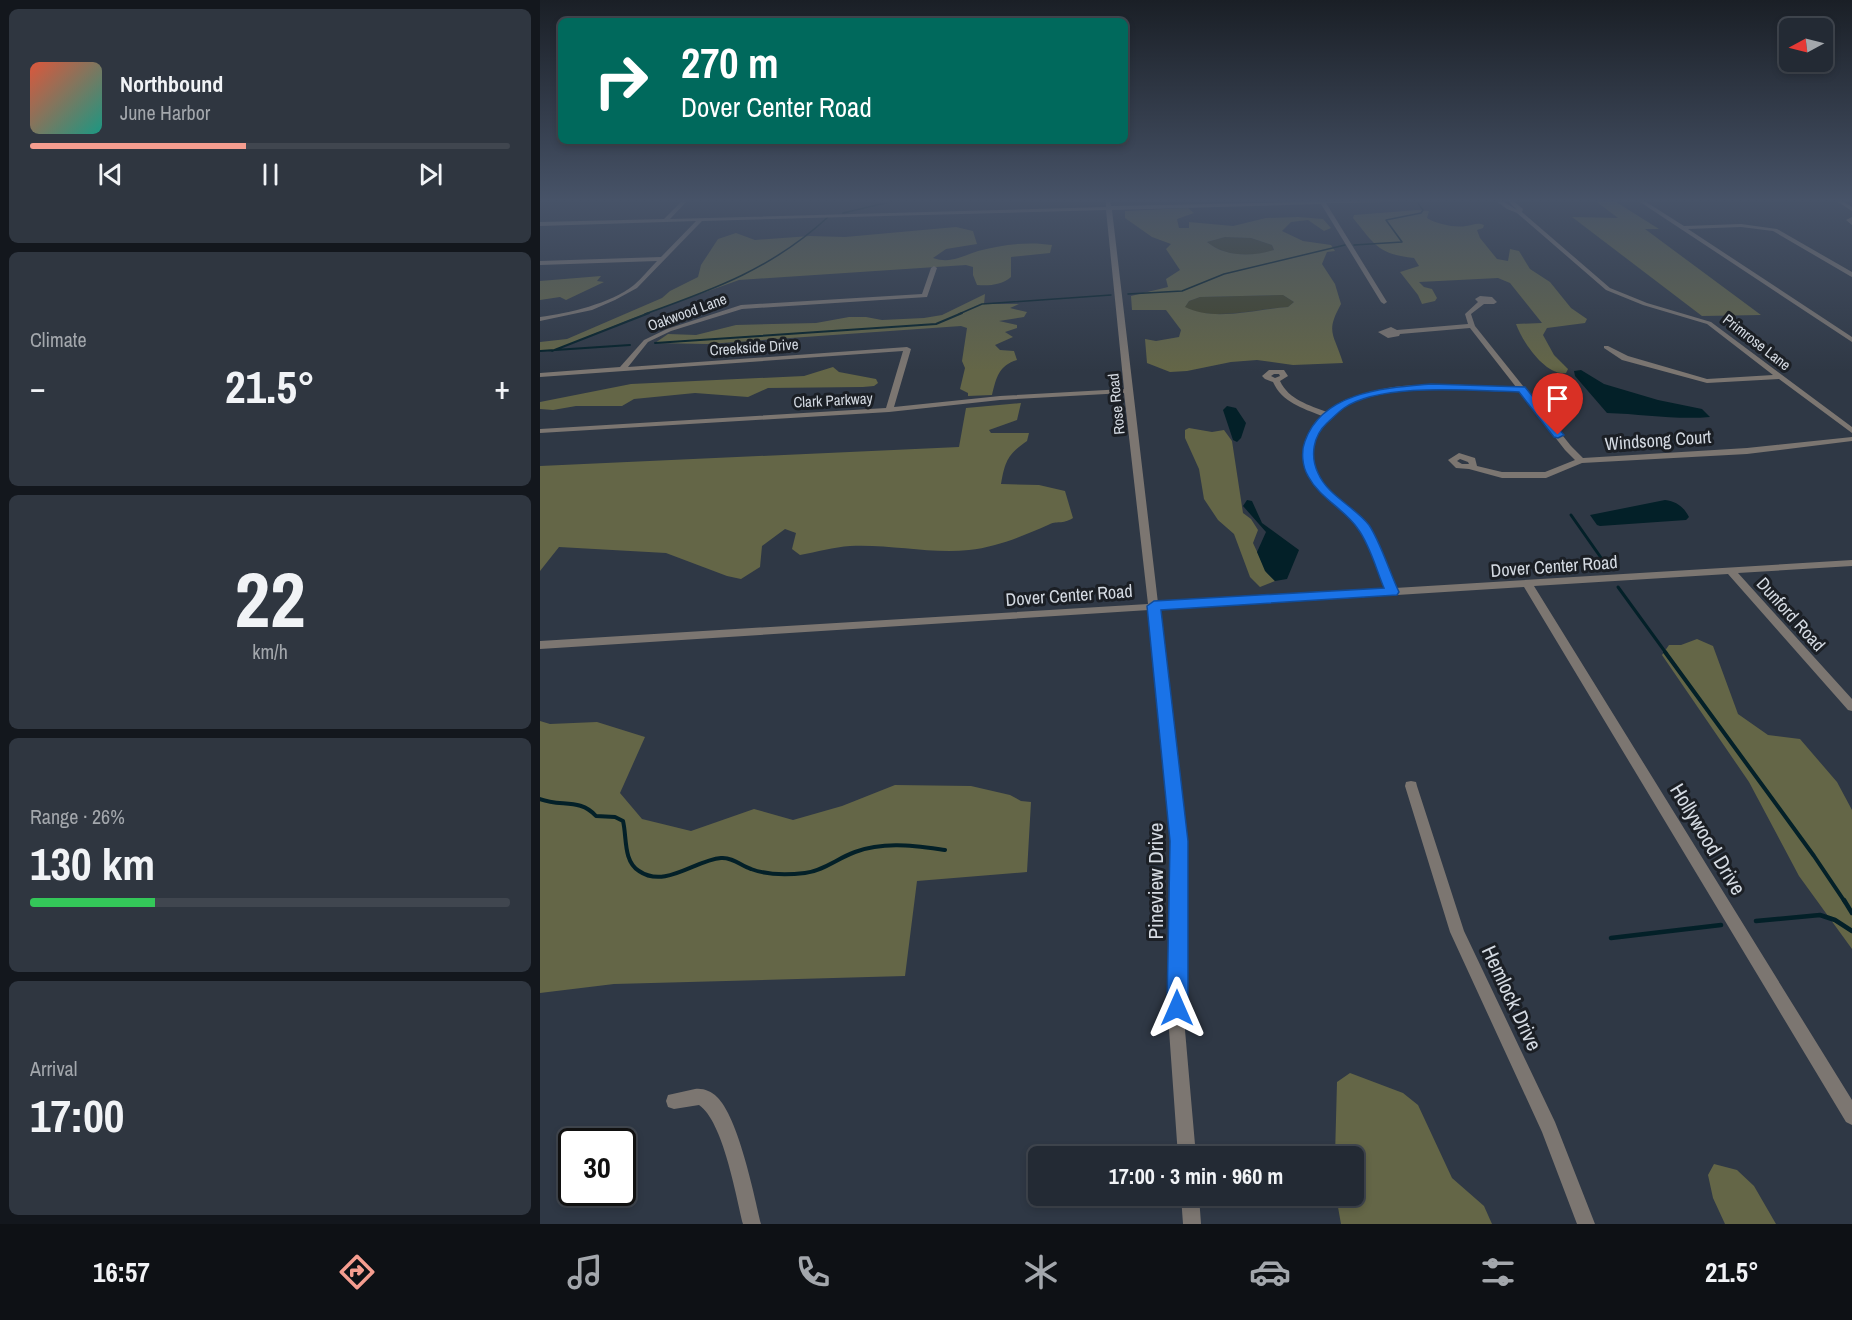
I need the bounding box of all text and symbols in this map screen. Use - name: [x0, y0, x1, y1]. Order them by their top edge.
- north arrow: [1779, 18, 1833, 72]
- map controls: [1779, 18, 1833, 72]
- text: 270 m: [681, 35, 779, 91]
- icon: right: [582, 42, 660, 120]
- text: Northbound: [120, 69, 223, 99]
- text: Dover Center Road: [681, 89, 872, 125]
- text: June Harbor: [120, 99, 210, 126]
- icon: previous: [94, 158, 127, 191]
- icon: pause: [254, 158, 287, 191]
- icon: next: [414, 158, 447, 191]
- street label: Oakwood Lane: [645, 288, 730, 336]
- street label: Primrose Lane: [1719, 309, 1795, 375]
- text: Climate: [30, 326, 87, 353]
- street label: Creekside Drive: [709, 333, 799, 361]
- text: 21.5°: [225, 356, 315, 417]
- text: −: [30, 365, 46, 409]
- text: +: [494, 365, 510, 409]
- street label: Rose Road: [1102, 372, 1130, 436]
- pin: [1532, 373, 1583, 435]
- icon: arrive: [1541, 382, 1574, 415]
- street label: Clark Parkway: [793, 387, 874, 413]
- street label: Windsong Court: [1604, 424, 1712, 456]
- text: 22: [234, 546, 306, 651]
- street label: Dover Center Road: [1490, 549, 1618, 583]
- street label: Dunford Road: [1751, 571, 1831, 657]
- street label: Dover Center Road: [1005, 578, 1133, 612]
- text: km/h: [252, 638, 288, 665]
- street label: Hollywood Drive: [1663, 778, 1753, 900]
- text: Range · 26%: [30, 803, 125, 830]
- street label: Pineview Drive: [1141, 823, 1170, 939]
- text: 130 km: [30, 833, 155, 894]
- street label: Hemlock Drive: [1475, 941, 1549, 1055]
- position arrow: [1145, 976, 1209, 1040]
- text: Arrival: [30, 1055, 77, 1082]
- text: 17:00: [30, 1085, 124, 1146]
- speed limit sign: 30: [558, 1128, 636, 1206]
- text: 17:00 · 3 min · 960 m: [1109, 1161, 1283, 1191]
- icon: directions: [336, 1251, 378, 1293]
- icon: music: [564, 1251, 606, 1293]
- icon: phone: [792, 1251, 834, 1293]
- icon: climate: [1020, 1251, 1062, 1293]
- icon: car: [1249, 1251, 1291, 1293]
- icon: filters: [1477, 1251, 1519, 1293]
- text: 16:57: [93, 1254, 150, 1290]
- text: 21.5°: [1705, 1254, 1759, 1290]

